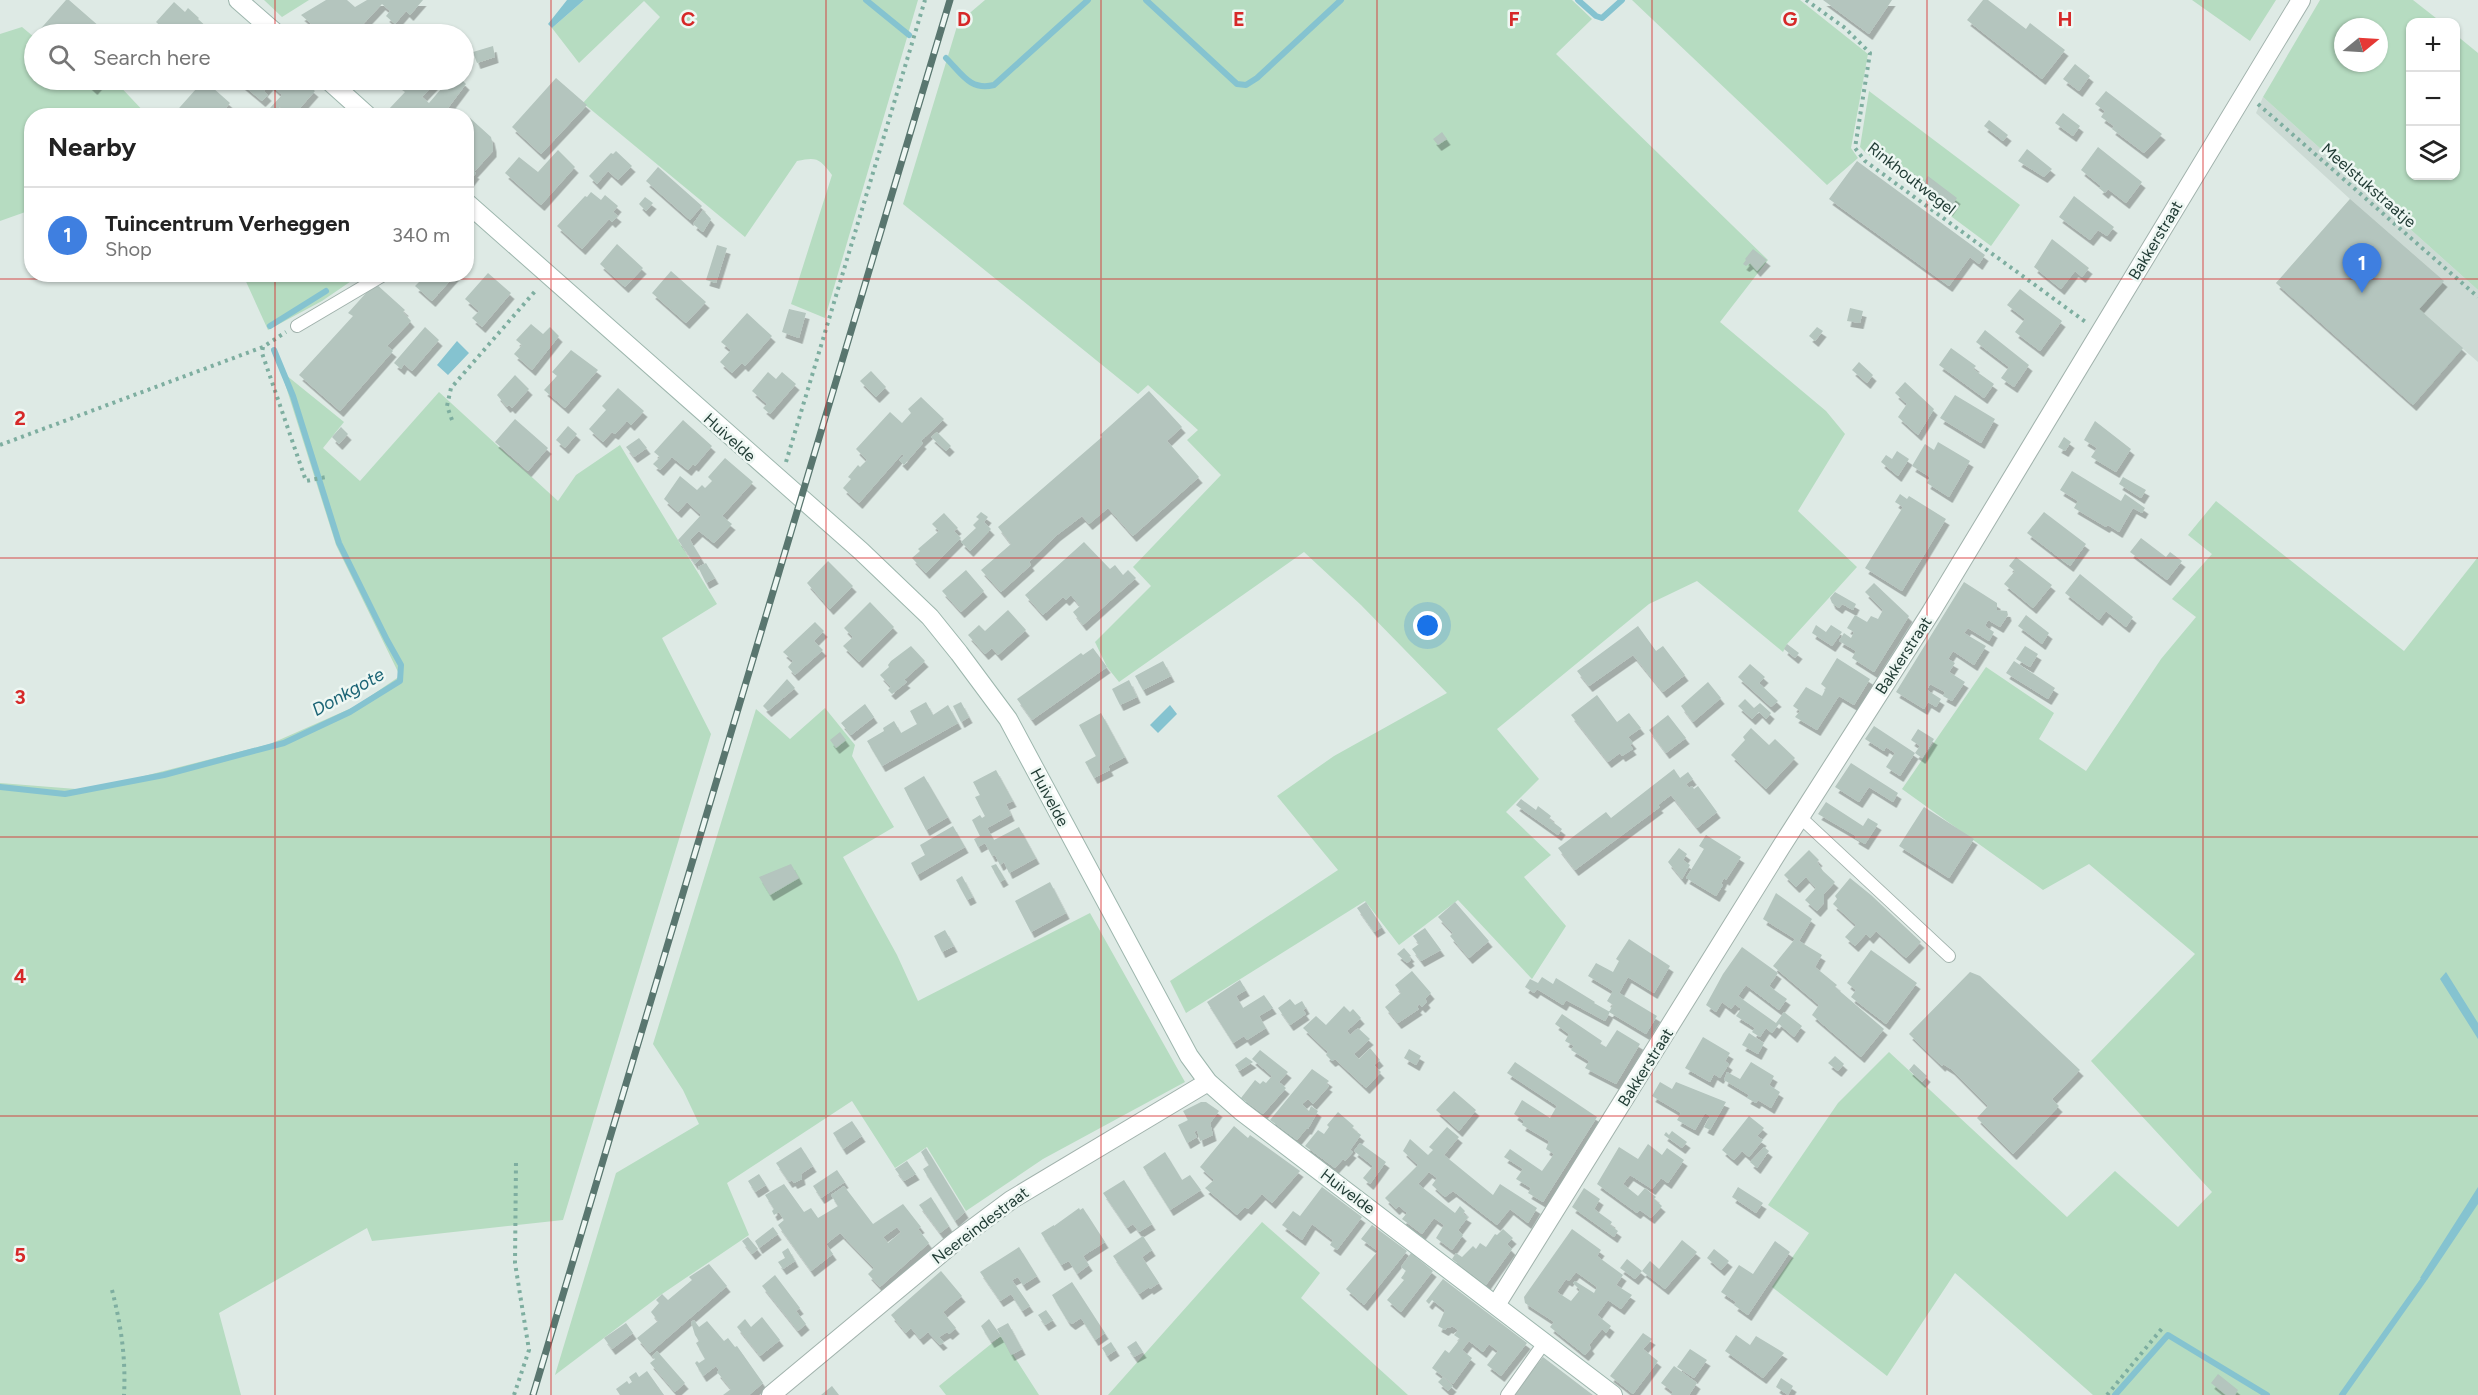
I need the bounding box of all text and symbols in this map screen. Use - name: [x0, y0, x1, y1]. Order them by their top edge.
- text: C: [681, 7, 695, 31]
- text: D: [957, 7, 971, 31]
- text: E: [1233, 7, 1245, 31]
- text: F: [1508, 7, 1520, 31]
- text: G: [1783, 7, 1798, 31]
- text: H: [2058, 7, 2073, 31]
- north arrow: [2334, 18, 2388, 72]
- map controls: [2406, 18, 2460, 180]
- button: +: [2406, 18, 2460, 72]
- search box: [24, 24, 474, 90]
- icon: search: [45, 41, 78, 74]
- text: Search here: [93, 44, 211, 71]
- button: −: [2406, 72, 2460, 126]
- button: layers: [2406, 126, 2460, 180]
- text: Nearby: [48, 131, 136, 163]
- street label: Rinkhoutwegel: [1864, 138, 1959, 219]
- street label: Meelstukstraatje: [2318, 139, 2420, 232]
- street label: Bakkerstraat: [2124, 197, 2186, 283]
- text: Tuincentrum Verheggen: [105, 210, 350, 237]
- text: 1: [63, 223, 72, 247]
- text: 340 m: [392, 223, 450, 247]
- text: Shop: [105, 237, 152, 261]
- pin: 1: [2342, 244, 2382, 293]
- text: 2: [14, 406, 26, 430]
- street label: Huivelde: [700, 409, 760, 466]
- your location: [1413, 611, 1442, 640]
- street label: Bakkerstraat: [1871, 613, 1936, 698]
- water label: Donkgote: [308, 663, 388, 721]
- text: 3: [14, 685, 26, 709]
- street label: Huivelde: [1026, 765, 1073, 830]
- text: 4: [14, 964, 27, 988]
- street label: Bakkerstraat: [1614, 1025, 1677, 1110]
- street label: Huivelde: [1317, 1165, 1379, 1218]
- street label: Neereindestraat: [928, 1183, 1032, 1268]
- text: 5: [14, 1243, 26, 1267]

